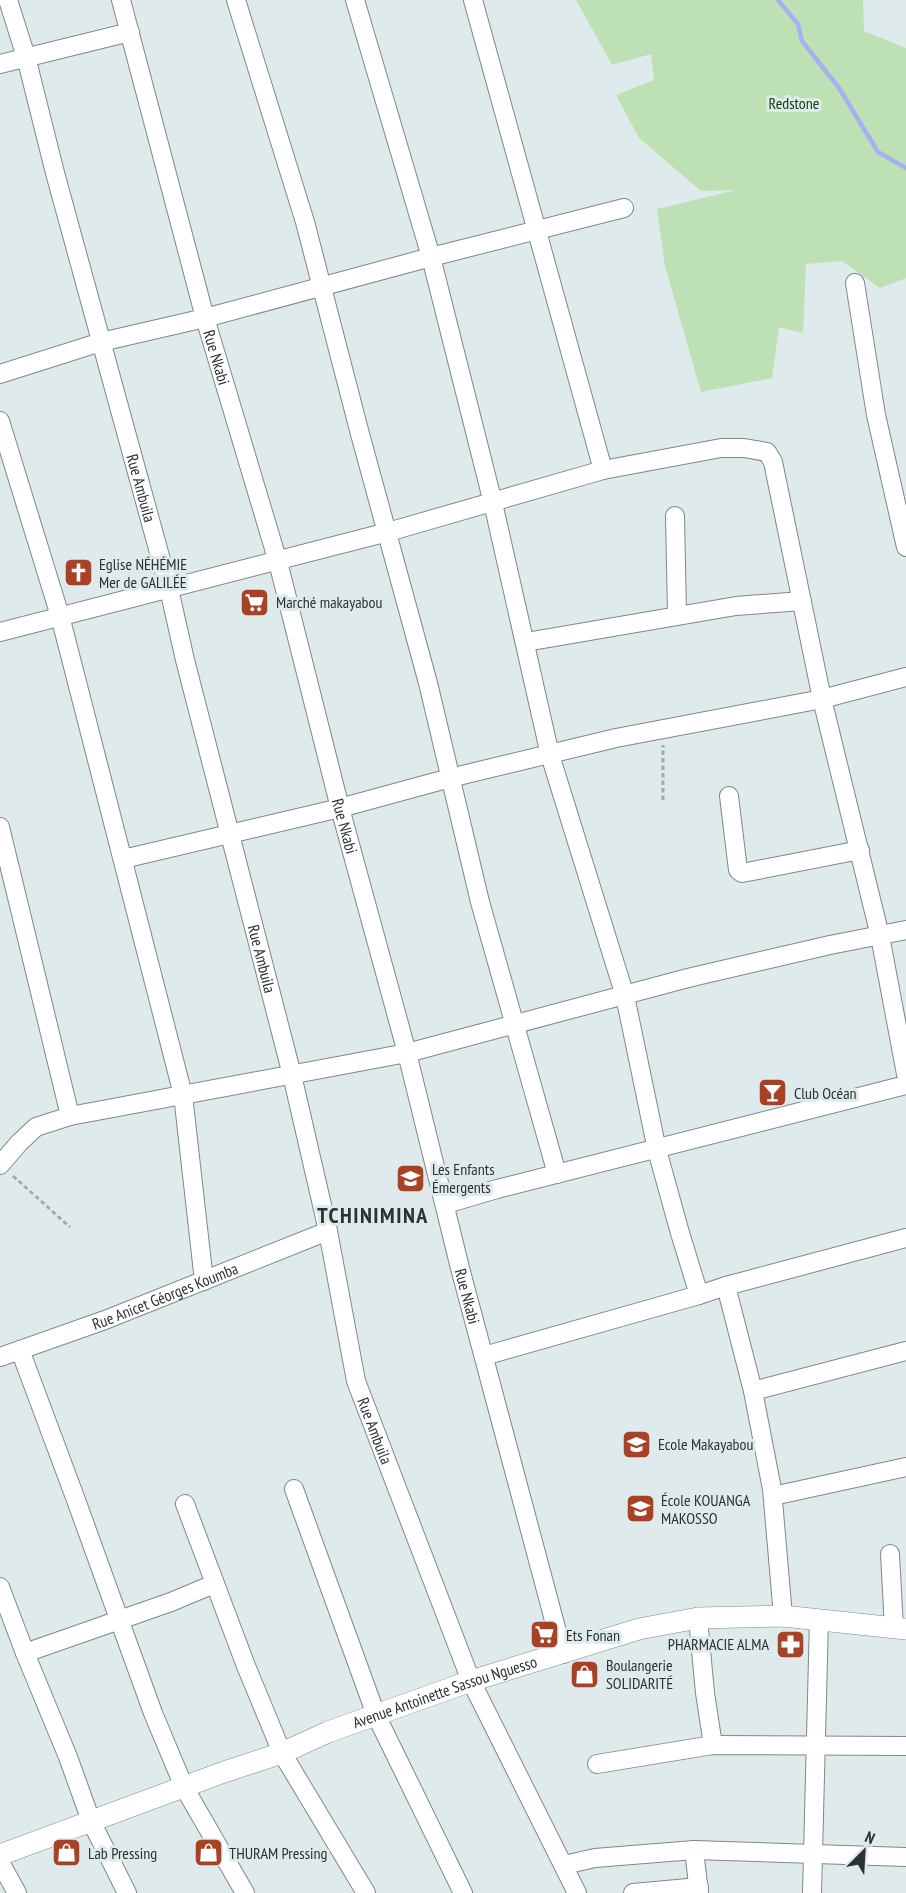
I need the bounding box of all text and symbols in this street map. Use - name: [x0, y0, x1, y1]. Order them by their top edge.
- park label: Redstone: [769, 93, 819, 113]
- street label: Rue Nkabi: [199, 328, 234, 387]
- street label: Rue Ambuila: [122, 452, 160, 524]
- place label: Eglise NÉHÉMIE Mer de GALILÉE: [99, 554, 187, 592]
- church icon: Eglise NÉHÉMIE Mer de GALILÉE: [62, 557, 94, 589]
- supermarket icon: Marché makayabou: [239, 586, 271, 618]
- place label: Marché makayabou: [276, 592, 382, 612]
- street label: Rue Nkabi: [328, 796, 362, 856]
- street label: Rue Ambuila: [244, 922, 280, 995]
- bar icon: Club Océan: [757, 1077, 789, 1109]
- place label: Club Océan: [794, 1083, 857, 1103]
- place label: Les Enfants Émergents: [432, 1159, 495, 1197]
- school or university icon: Les Enfants Émergents: [395, 1162, 427, 1194]
- district label: TCHINIMINA: [317, 1201, 429, 1229]
- street label: Rue Anicet Géorges Koumba: [90, 1258, 241, 1334]
- street label: Rue Nkabi: [451, 1267, 484, 1326]
- street label: Rue Ambuila: [353, 1395, 397, 1467]
- school or university icon: Ecole Makayabou: [621, 1428, 653, 1460]
- place label: Ecole Makayabou: [658, 1434, 753, 1454]
- place label: École KOUANGA MAKOSSO: [661, 1490, 751, 1528]
- school or university icon: École KOUANGA MAKOSSO: [624, 1493, 656, 1525]
- supermarket icon: Ets Fonan: [529, 1619, 561, 1651]
- place label: Ets Fonan: [566, 1625, 620, 1645]
- pharmacy icon: PHARMACIE ALMA: [774, 1628, 806, 1660]
- place label: PHARMACIE ALMA: [668, 1634, 769, 1654]
- street label: Avenue Antoinette Sassou Nguesso: [350, 1651, 539, 1732]
- place label: Boulangerie SOLIDARITÉ: [606, 1655, 673, 1693]
- shop icon: Boulangerie SOLIDARITÉ: [569, 1658, 601, 1690]
- north arrow: [834, 1821, 894, 1881]
- text: N: [862, 1826, 878, 1848]
- shop icon: Lab Pressing: [51, 1837, 83, 1869]
- shop icon: THURAM Pressing: [192, 1837, 224, 1869]
- place label: Lab Pressing: [88, 1843, 157, 1863]
- place label: THURAM Pressing: [229, 1843, 328, 1863]

